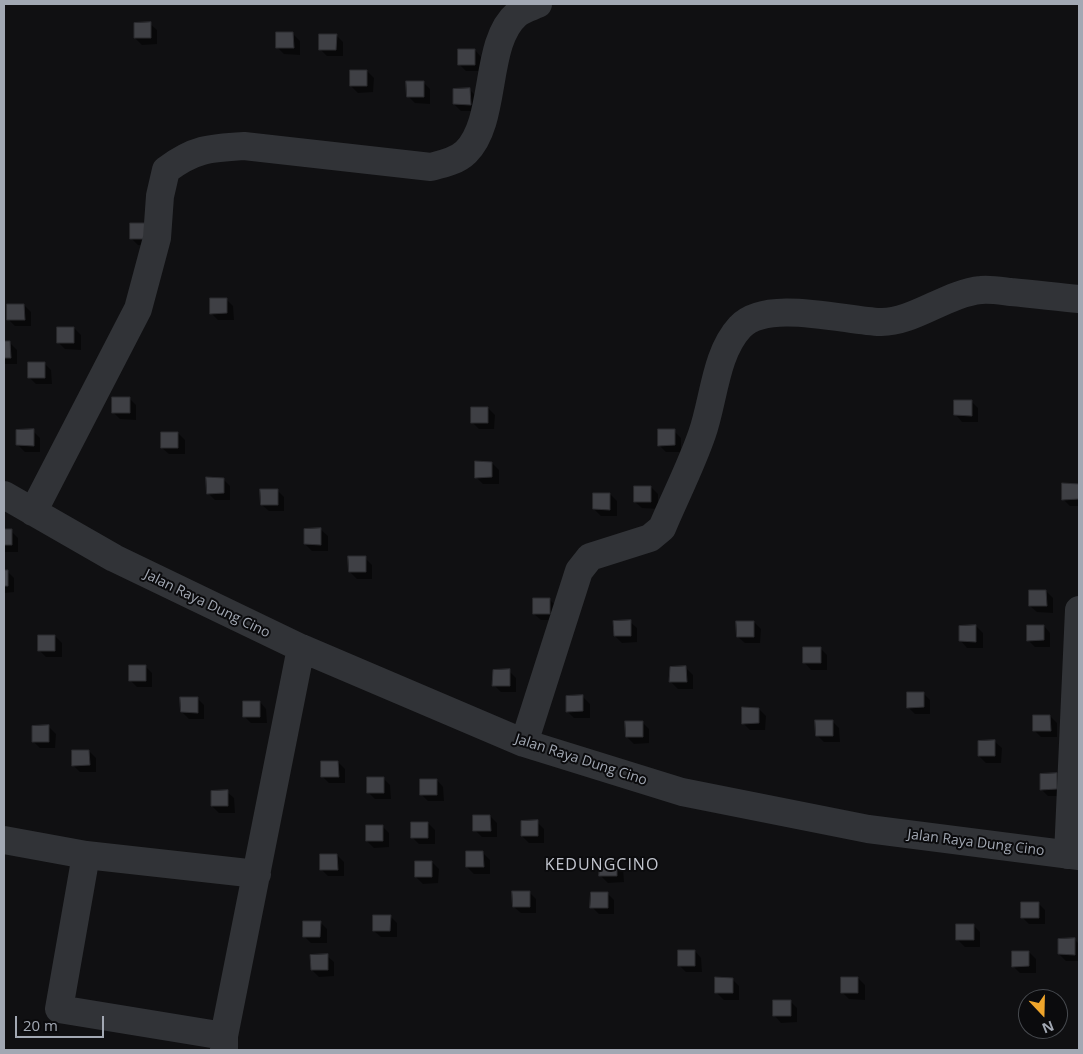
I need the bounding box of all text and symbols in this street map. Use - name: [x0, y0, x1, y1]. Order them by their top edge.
- street label: Jalan Raya Dung Cino: [141, 566, 273, 642]
- street label: Jalan Raya Dung Cino: [513, 731, 649, 789]
- street label: Jalan Raya Dung Cino: [907, 826, 1045, 860]
- district label: KEDUNGCINO: [543, 855, 661, 875]
- north arrow: [1018, 989, 1068, 1039]
- scale bar: [18, 1006, 106, 1038]
- text: 20 m: [23, 1015, 58, 1035]
- text: N: [1039, 1017, 1057, 1038]

